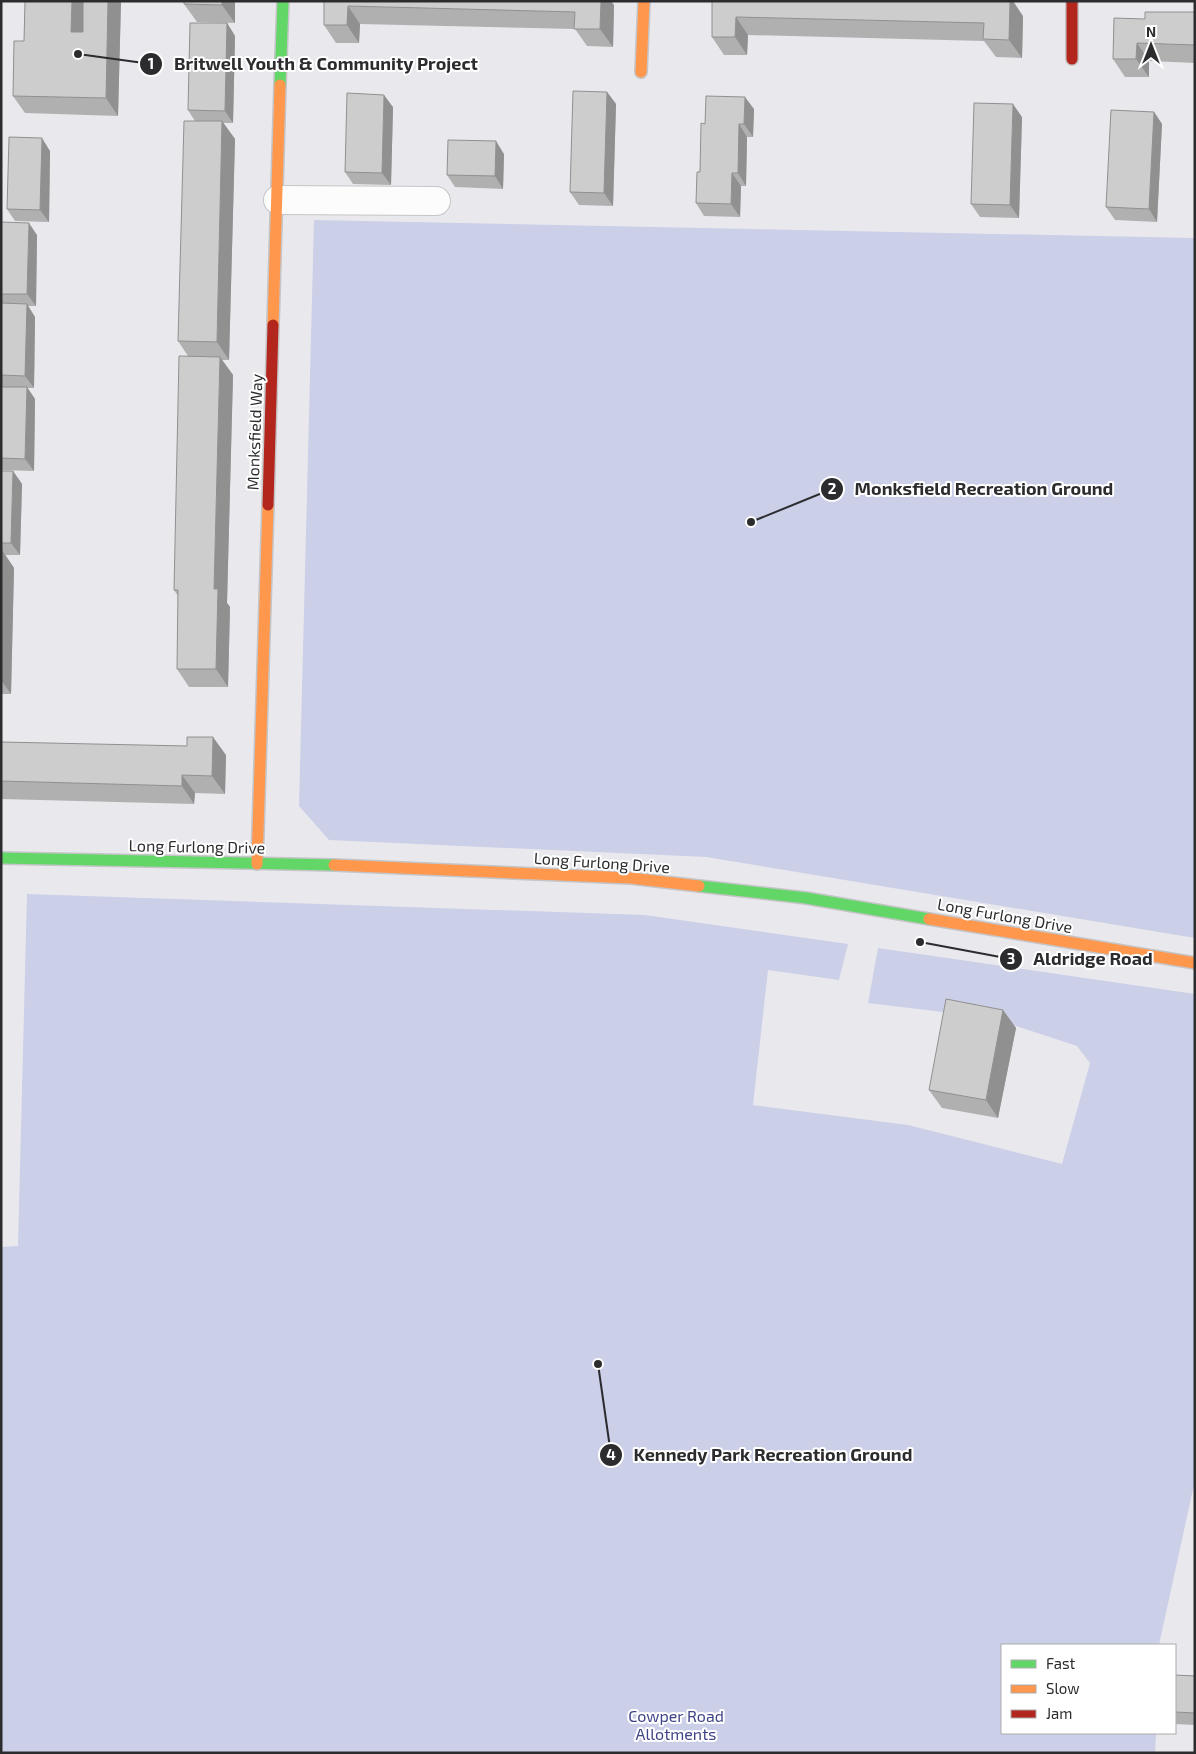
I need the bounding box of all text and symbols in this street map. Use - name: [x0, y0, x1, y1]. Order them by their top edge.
- north arrow: [1126, 20, 1176, 70]
- text: N: [1146, 23, 1156, 40]
- callout: Britwell Youth & Community Project: [138, 48, 489, 81]
- text: Britwell Youth & Community Project: [174, 52, 479, 74]
- text: 1: [148, 54, 154, 72]
- street label: Monksfield Way: [242, 373, 266, 491]
- callout: Monksfield Recreation Ground: [819, 473, 1123, 506]
- text: Monksfield Recreation Ground: [855, 477, 1113, 499]
- text: 2: [828, 479, 837, 497]
- street label: Long Furlong Drive: [129, 835, 265, 857]
- street label: Long Furlong Drive: [533, 848, 671, 876]
- street label: Long Furlong Drive: [936, 894, 1074, 936]
- callout: Aldridge Road: [998, 943, 1163, 976]
- text: Aldridge Road: [1033, 947, 1153, 969]
- text: 3: [1007, 949, 1015, 967]
- callout: Kennedy Park Recreation Ground: [599, 1438, 923, 1471]
- text: Kennedy Park Recreation Ground: [634, 1443, 912, 1465]
- text: 4: [606, 1445, 616, 1463]
- legend: [1001, 1644, 1176, 1734]
- text: Fast: [1046, 1654, 1076, 1672]
- text: Slow: [1046, 1679, 1080, 1697]
- text: Jam: [1046, 1704, 1072, 1722]
- park label: Cowper Road Allotments: [628, 1706, 724, 1743]

